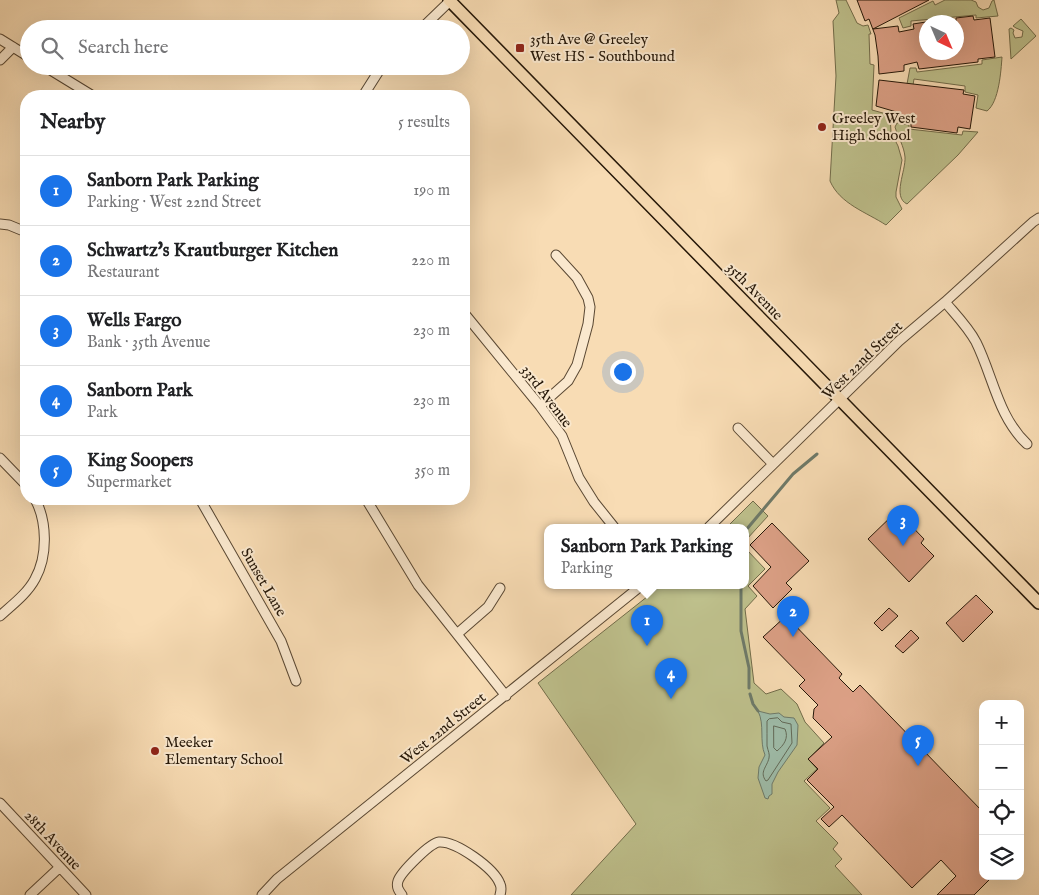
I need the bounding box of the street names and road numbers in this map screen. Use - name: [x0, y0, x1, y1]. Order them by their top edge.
- street label: 35th Avenue: [722, 258, 787, 324]
- street label: West 22nd Street: [818, 317, 907, 404]
- street label: 33rd Avenue: [517, 361, 576, 432]
- street label: Sunset Lane: [236, 545, 291, 620]
- street label: West 22nd Street: [397, 688, 490, 769]
- street label: 28th Avenue: [20, 806, 85, 874]

